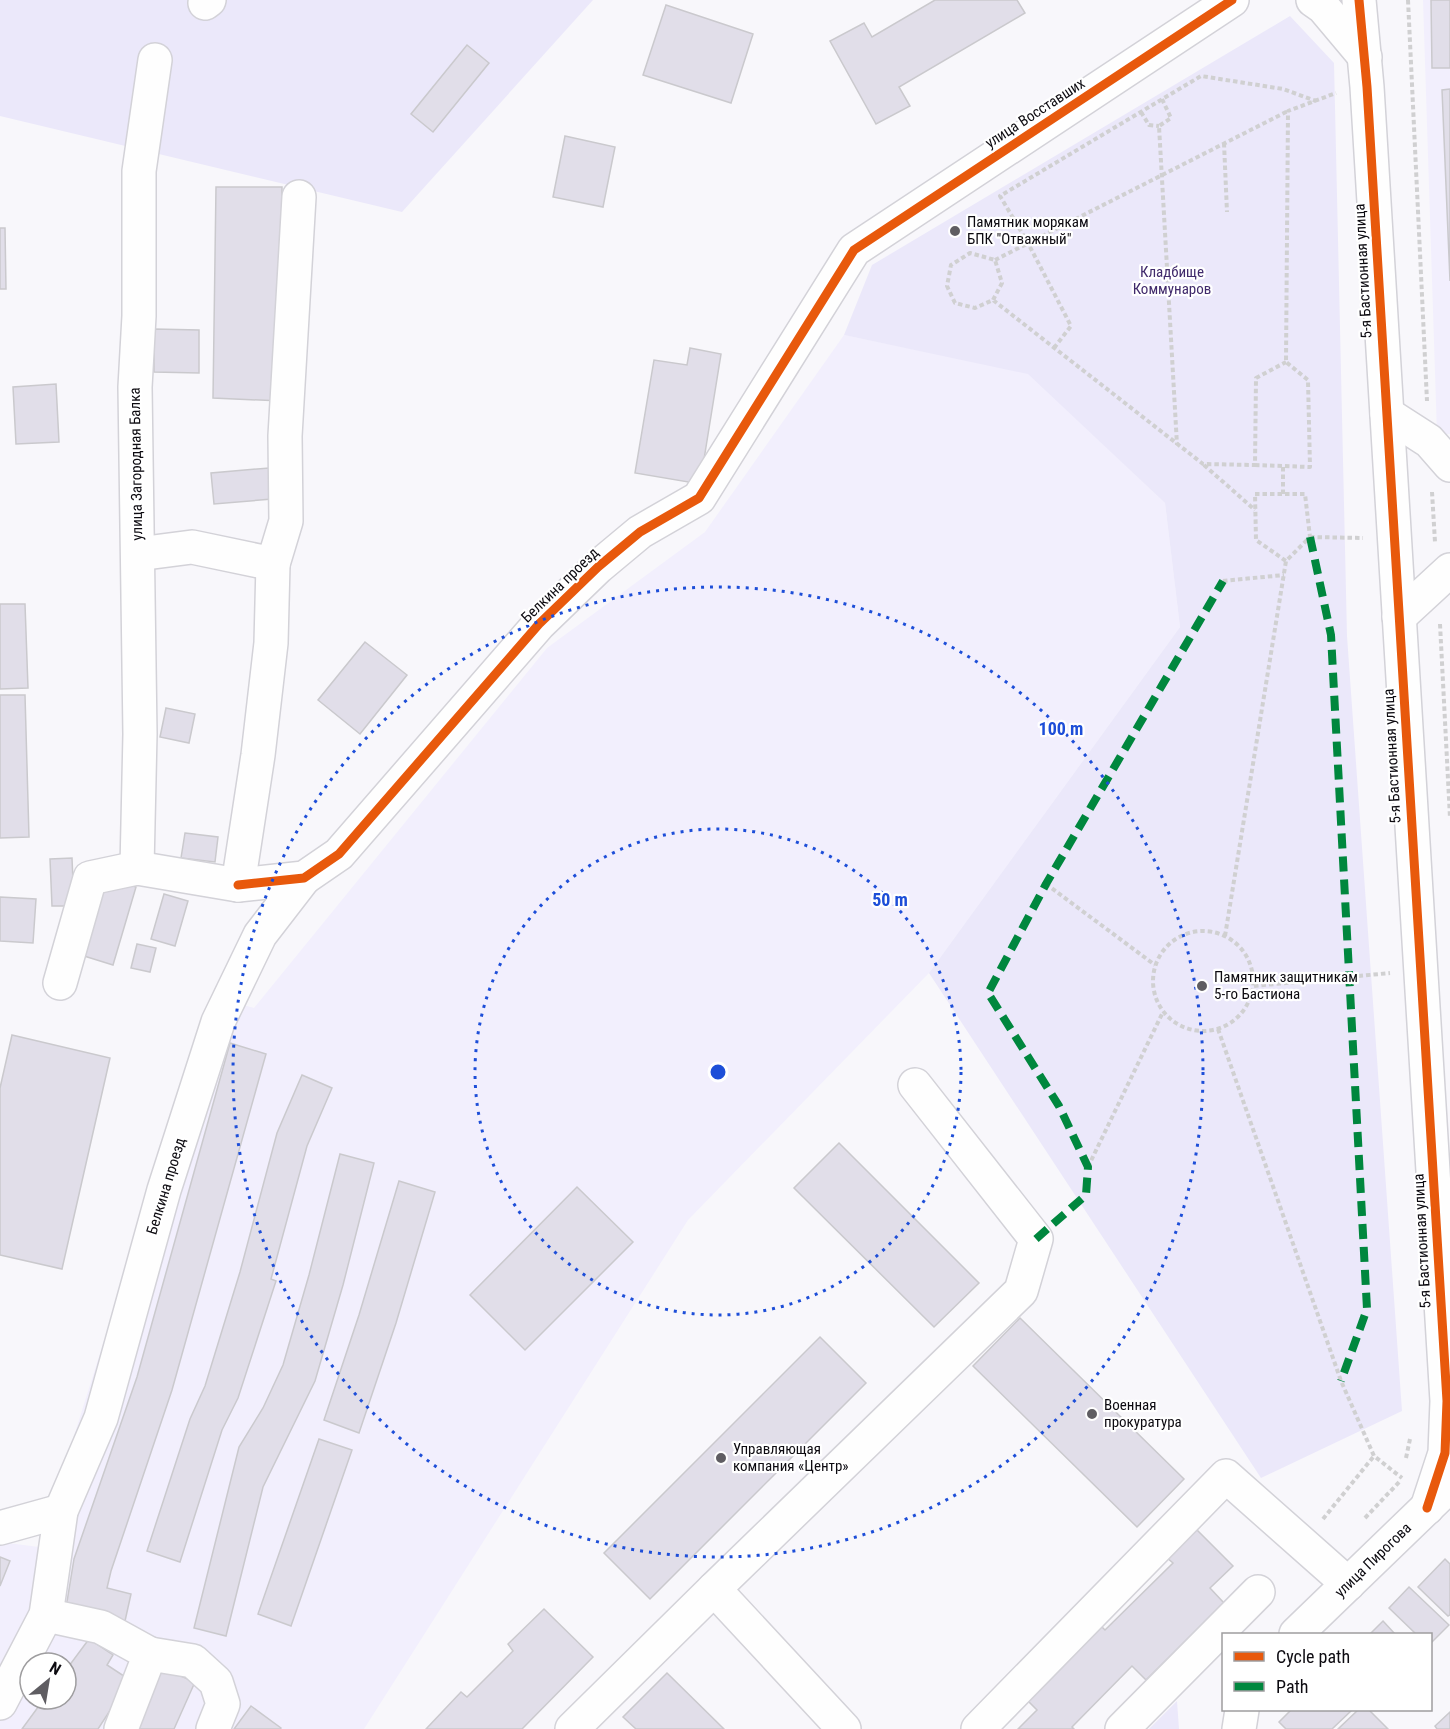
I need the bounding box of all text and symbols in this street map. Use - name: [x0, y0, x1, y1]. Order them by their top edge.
- street label: улица Восставших: [982, 74, 1089, 152]
- street label: 5-я Бастионная улица: [1350, 203, 1376, 339]
- place label: Памятник морякам БПК "Отважный": [967, 213, 1089, 248]
- marker: Памятник морякам БПК "Отважный": [948, 224, 962, 238]
- park label: Кладбище Коммунаров: [1133, 263, 1211, 298]
- street label: улица Загородная Балка: [126, 387, 146, 541]
- street label: Белкина проезд: [518, 544, 602, 626]
- street label: 5-я Бастионная улица: [1379, 688, 1405, 824]
- text: 100 m: [1039, 718, 1083, 739]
- text: 50 m: [872, 889, 908, 910]
- place label: Памятник защитникам 5-го Бастиона: [1214, 968, 1358, 1003]
- marker: Памятник защитникам 5-го Бастиона: [1195, 979, 1209, 993]
- centre of rings: [708, 1062, 728, 1082]
- street label: Белкина проезд: [143, 1135, 189, 1237]
- street label: 5-я Бастионная улица: [1409, 1173, 1435, 1309]
- place label: Военная прокуратура: [1104, 1396, 1182, 1431]
- marker: Военная прокуратура: [1085, 1407, 1099, 1421]
- place label: Управляющая компания «Центр»: [733, 1440, 849, 1475]
- marker: Управляющая компания «Центр»: [714, 1451, 728, 1465]
- street label: улица Пирогова: [1331, 1519, 1415, 1601]
- legend: [1222, 1633, 1432, 1711]
- text: Cycle path: [1276, 1646, 1350, 1667]
- north arrow: [18, 1651, 78, 1711]
- text: N: [46, 1658, 64, 1679]
- text: Path: [1276, 1676, 1309, 1697]

